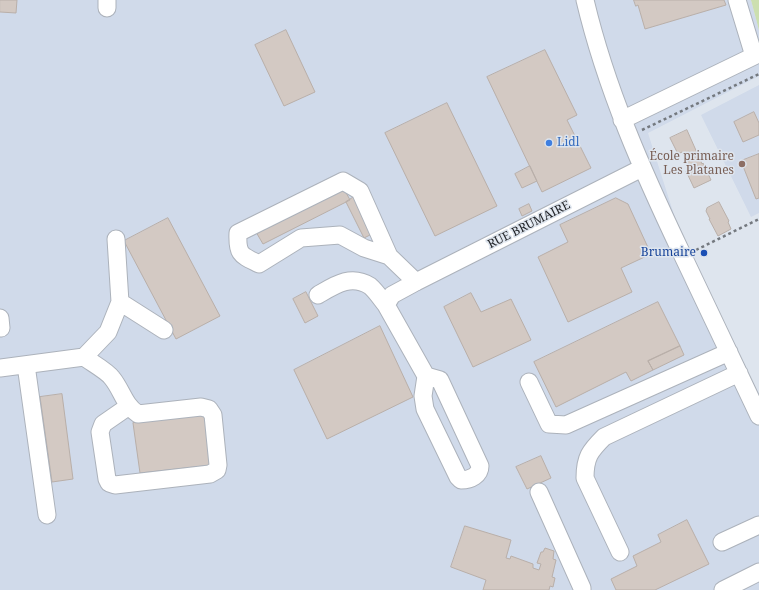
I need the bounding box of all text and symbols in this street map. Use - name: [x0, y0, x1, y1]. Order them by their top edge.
- place label: Lidl: [557, 136, 579, 150]
- marker: Lidl: [544, 138, 554, 148]
- place label: École primaire Les Platanes: [650, 150, 734, 178]
- marker: École primaire Les Platanes: [737, 159, 747, 169]
- street label: RUE BRUMAIRE: [485, 198, 573, 252]
- place label: Brumaire: [641, 246, 696, 260]
- marker: Brumaire: [699, 248, 709, 258]

